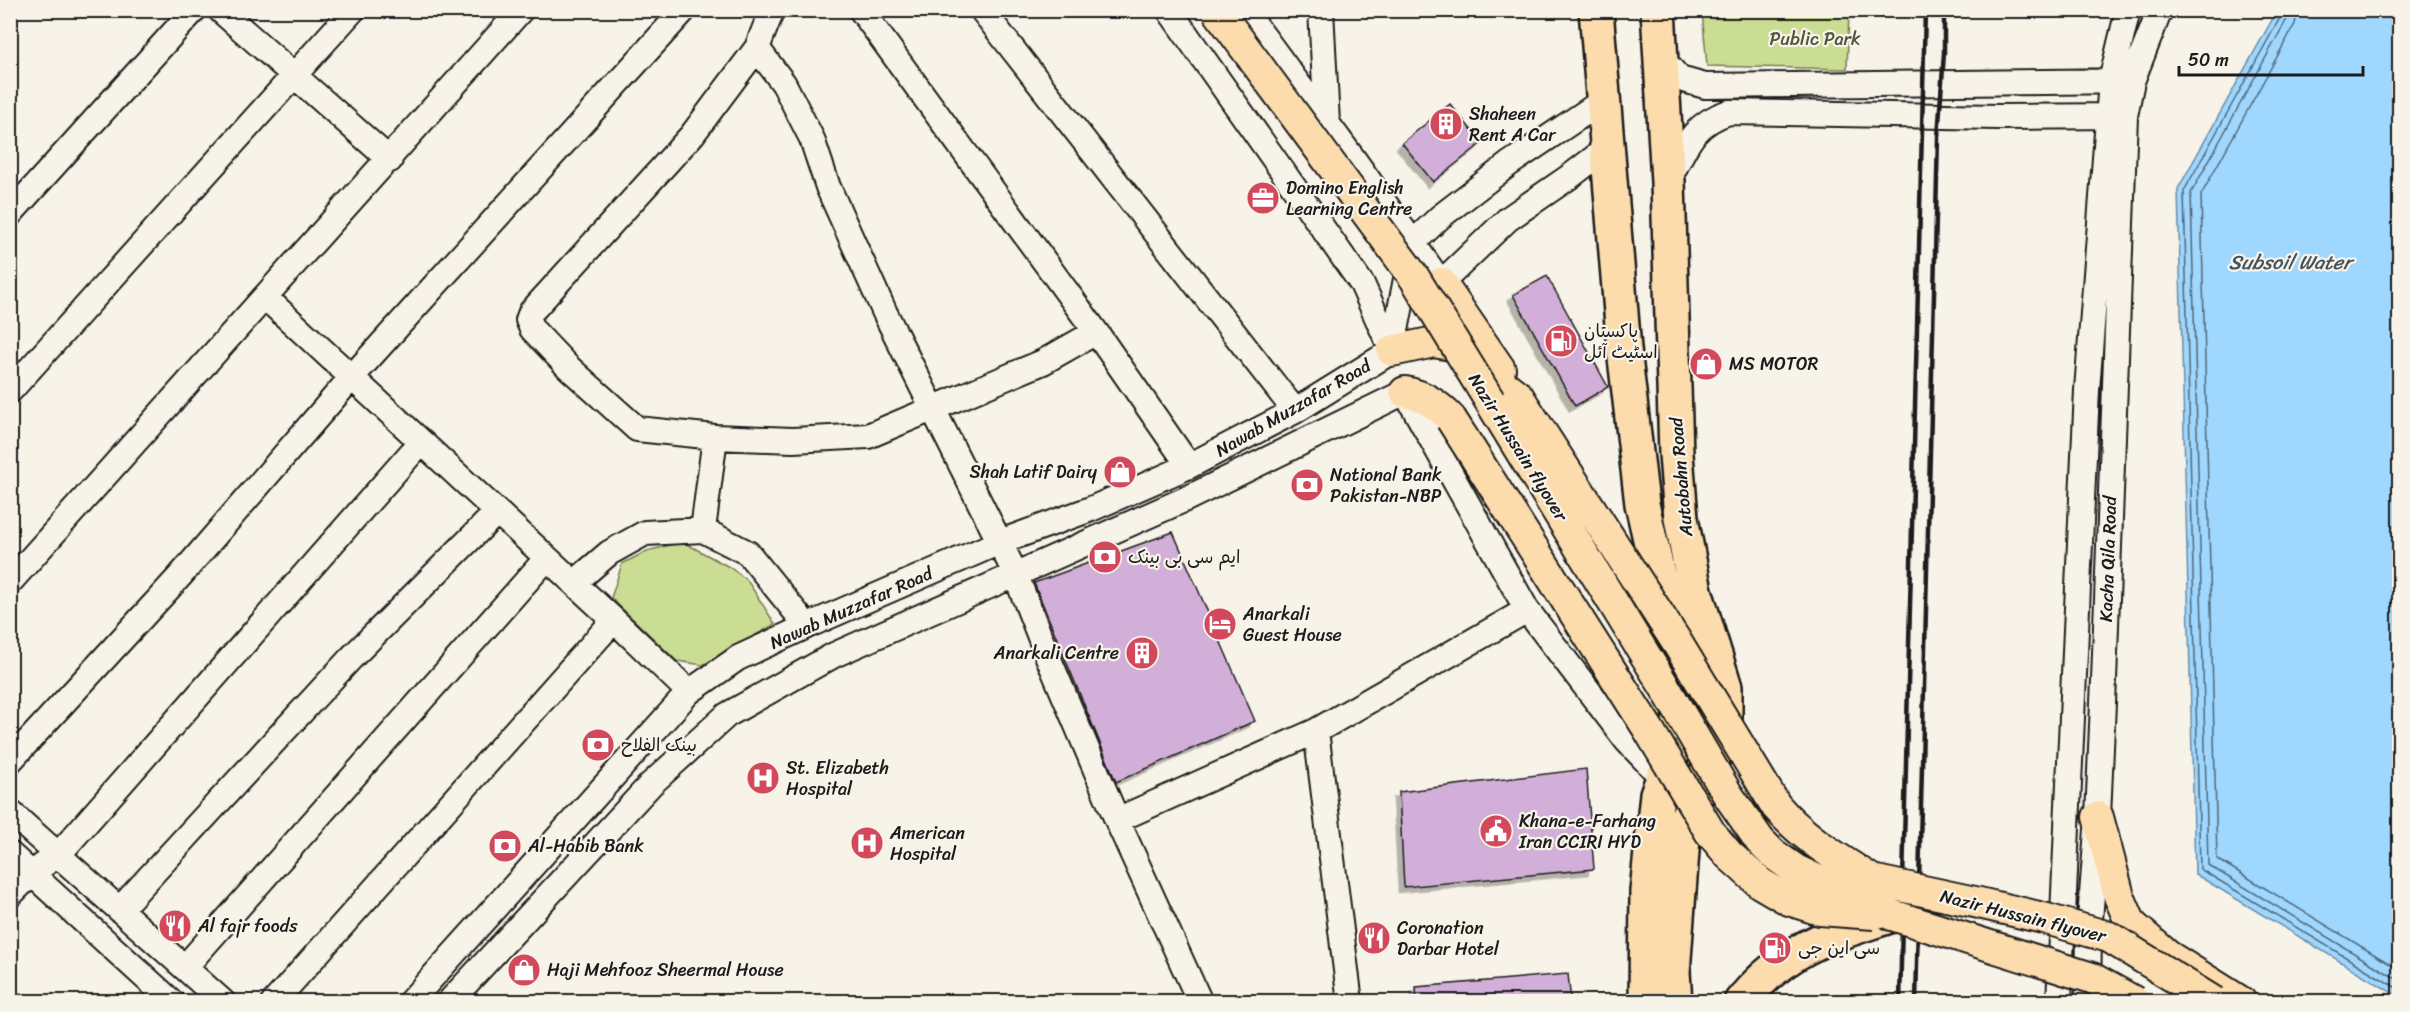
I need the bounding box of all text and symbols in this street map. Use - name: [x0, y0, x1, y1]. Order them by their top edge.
- park label: Public Park: [1769, 23, 1861, 55]
- scale bar: [2179, 39, 2364, 77]
- text: 50 m: [2188, 44, 2229, 76]
- place label: Shaheen Rent A Car: [1469, 98, 1557, 151]
- building icon: Shaheen Rent A Car: [1428, 106, 1464, 142]
- place label: Domino English Learning Centre: [1286, 172, 1412, 225]
- office icon: Domino English Learning Centre: [1245, 180, 1281, 216]
- water label: Subsoil Water: [2229, 245, 2355, 280]
- place label: پاکستان اسٹیٹ آئل: [1584, 315, 1658, 368]
- fuel station icon: پاکستان اسٹیٹ آئل: [1543, 323, 1579, 359]
- shop icon: MS MOTOR: [1688, 346, 1724, 382]
- place label: MS MOTOR: [1729, 348, 1819, 380]
- street label: Nawab Muzzafar Road: [1209, 349, 1378, 466]
- street label: Nazir Hussain flyover: [1459, 367, 1577, 529]
- street label: Autobahn Road: [1660, 415, 1702, 539]
- shop icon: Shah Latif Dairy: [1102, 454, 1138, 490]
- place label: Shah Latif Dairy: [970, 456, 1098, 488]
- place label: National Bank Pakistan-NBP: [1330, 459, 1442, 512]
- bank icon: National Bank Pakistan-NBP: [1289, 467, 1325, 503]
- street label: Kacha Qila Road: [2090, 494, 2126, 623]
- bank icon: ایم سی بی بینک: [1087, 539, 1123, 575]
- place label: ایم سی بی بینک: [1128, 541, 1240, 573]
- street label: Nawab Muzzafar Road: [764, 557, 939, 658]
- place label: Anarkali Guest House: [1242, 598, 1342, 651]
- hotel icon: Anarkali Guest House: [1202, 606, 1238, 642]
- building icon: Anarkali Centre: [1124, 635, 1160, 671]
- place label: Anarkali Centre: [993, 637, 1119, 669]
- bank icon: بینک الفلاح: [580, 727, 616, 763]
- place label: بینک الفلاح: [621, 729, 697, 761]
- place label: St. Elizabeth Hospital: [786, 752, 889, 805]
- hospital icon: St. Elizabeth Hospital: [745, 760, 781, 796]
- place label: Khana-e-Farhang Iran CCIRI HYD: [1518, 805, 1656, 858]
- public building icon: Khana-e-Farhang Iran CCIRI HYD: [1478, 813, 1514, 849]
- place label: American Hospital: [889, 817, 965, 870]
- hospital icon: American Hospital: [849, 825, 885, 861]
- bank icon: Al-Habib Bank: [487, 828, 523, 864]
- place label: Al-Habib Bank: [527, 830, 644, 862]
- street label: Nazir Hussain flyover: [1937, 880, 2111, 952]
- restaurant icon: Al fajr foods: [157, 908, 193, 944]
- place label: Al fajr foods: [197, 910, 298, 942]
- place label: Coronation Darbar Hotel: [1397, 912, 1500, 965]
- restaurant icon: Coronation Darbar Hotel: [1356, 920, 1392, 956]
- fuel station icon: سی این جی: [1757, 930, 1793, 966]
- place label: سی این جی: [1798, 932, 1880, 964]
- shop icon: Haji Mehfooz Sheermal House: [506, 952, 542, 988]
- place label: Haji Mehfooz Sheermal House: [547, 954, 784, 986]

